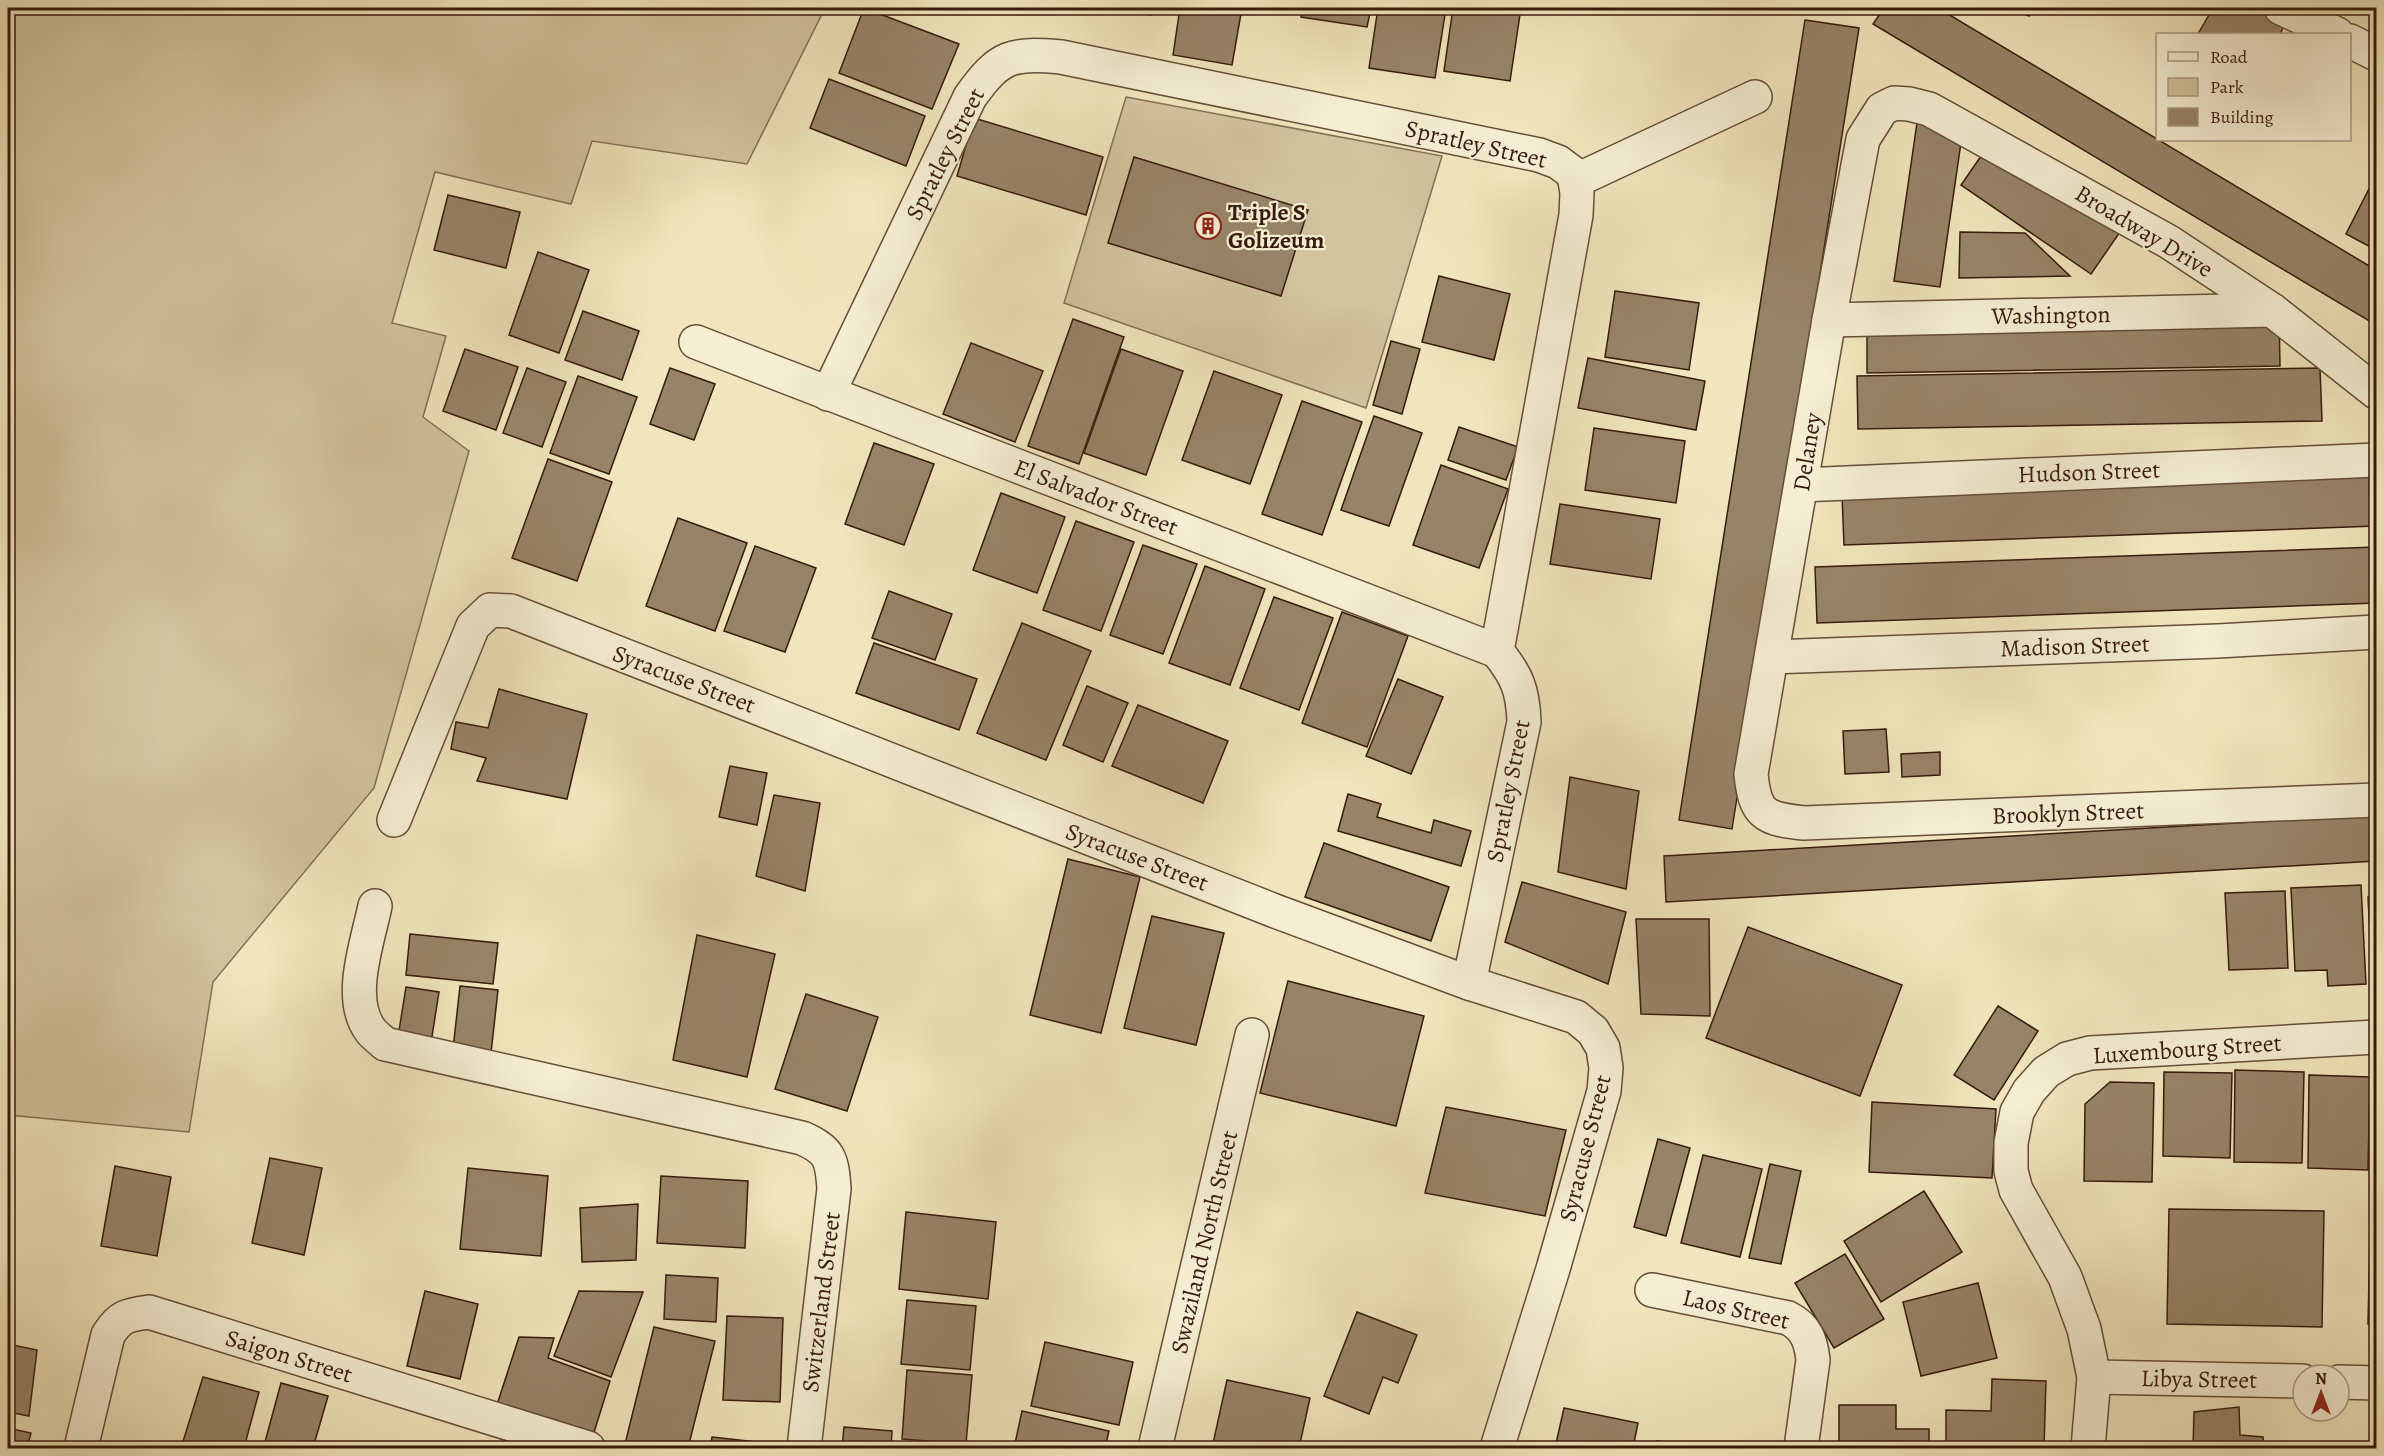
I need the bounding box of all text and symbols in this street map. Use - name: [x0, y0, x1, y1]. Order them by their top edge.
- legend: [2156, 33, 2351, 141]
- text: Road: [2210, 45, 2248, 69]
- text: Park: [2210, 75, 2244, 99]
- street label: Spratley Street: [898, 82, 992, 226]
- text: Building: [2210, 105, 2274, 129]
- street label: Spratley Street: [1402, 112, 1550, 176]
- street label: Broadway Drive: [2069, 177, 2219, 285]
- place label: Triple S Golizeum: [1228, 196, 1324, 256]
- building icon: Triple S Golizeum: [1193, 211, 1223, 241]
- street label: Washington: [1990, 298, 2111, 332]
- street label: Delaney: [1785, 410, 1829, 494]
- street label: El Salvador Street: [1009, 451, 1183, 543]
- street label: Hudson Street: [2017, 454, 2161, 490]
- street label: Madison Street: [2000, 627, 2150, 665]
- street label: Syracuse Street: [608, 637, 760, 721]
- street label: Spratley Street: [1479, 717, 1538, 865]
- street label: Brooklyn Street: [1991, 794, 2145, 832]
- street label: Syracuse Street: [1061, 815, 1213, 899]
- street label: Luxembourg Street: [2092, 1026, 2282, 1072]
- street label: Syracuse Street: [1551, 1071, 1619, 1225]
- street label: Swaziland North Street: [1163, 1127, 1245, 1357]
- street label: Switzerland Street: [794, 1210, 848, 1394]
- street label: Laos Street: [1679, 1281, 1793, 1337]
- street label: Saigon Street: [222, 1322, 356, 1390]
- street label: Libya Street: [2141, 1362, 2257, 1396]
- north arrow: [2291, 1363, 2351, 1423]
- text: N: [2315, 1368, 2327, 1390]

